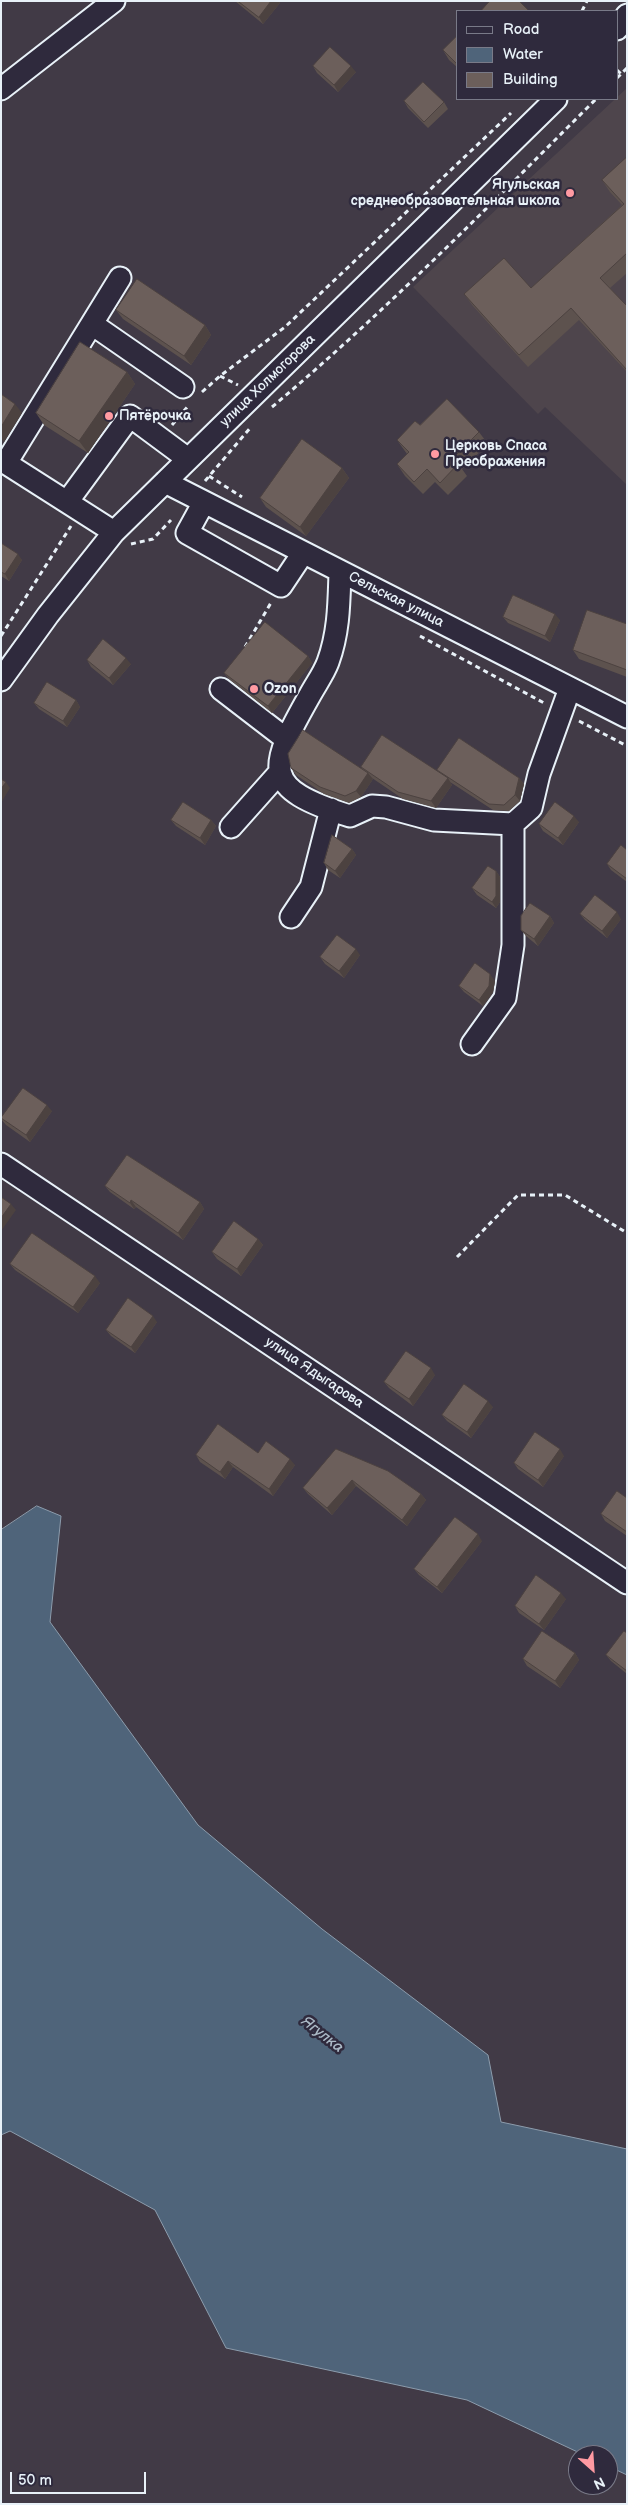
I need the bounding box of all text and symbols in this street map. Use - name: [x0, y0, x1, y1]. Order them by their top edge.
- legend: [456, 10, 618, 100]
- text: Road: [503, 20, 539, 39]
- text: Water: [503, 45, 543, 64]
- text: Building: [503, 70, 558, 89]
- place label: Ягульская среднеобразовательная школа: [351, 177, 560, 210]
- marker: Ягульская среднеобразовательная школа: [564, 187, 576, 199]
- street label: улица Холмогорова: [217, 331, 319, 431]
- place label: Пятёрочка: [119, 408, 191, 424]
- marker: Пятёрочка: [103, 410, 115, 422]
- place label: Церковь Спаса Преображения: [445, 438, 547, 471]
- marker: Церковь Спаса Преображения: [429, 448, 441, 460]
- street label: Сельская улица: [345, 569, 447, 631]
- place label: Ozon: [264, 681, 297, 697]
- marker: Ozon: [248, 683, 260, 695]
- street label: улица Ядыгарова: [262, 1334, 366, 1412]
- water label: Ягулка: [297, 2013, 347, 2057]
- north arrow: [568, 2445, 618, 2495]
- scale bar: [12, 2462, 149, 2494]
- text: 50 m: [18, 2471, 52, 2490]
- text: N: [591, 2473, 608, 2493]

